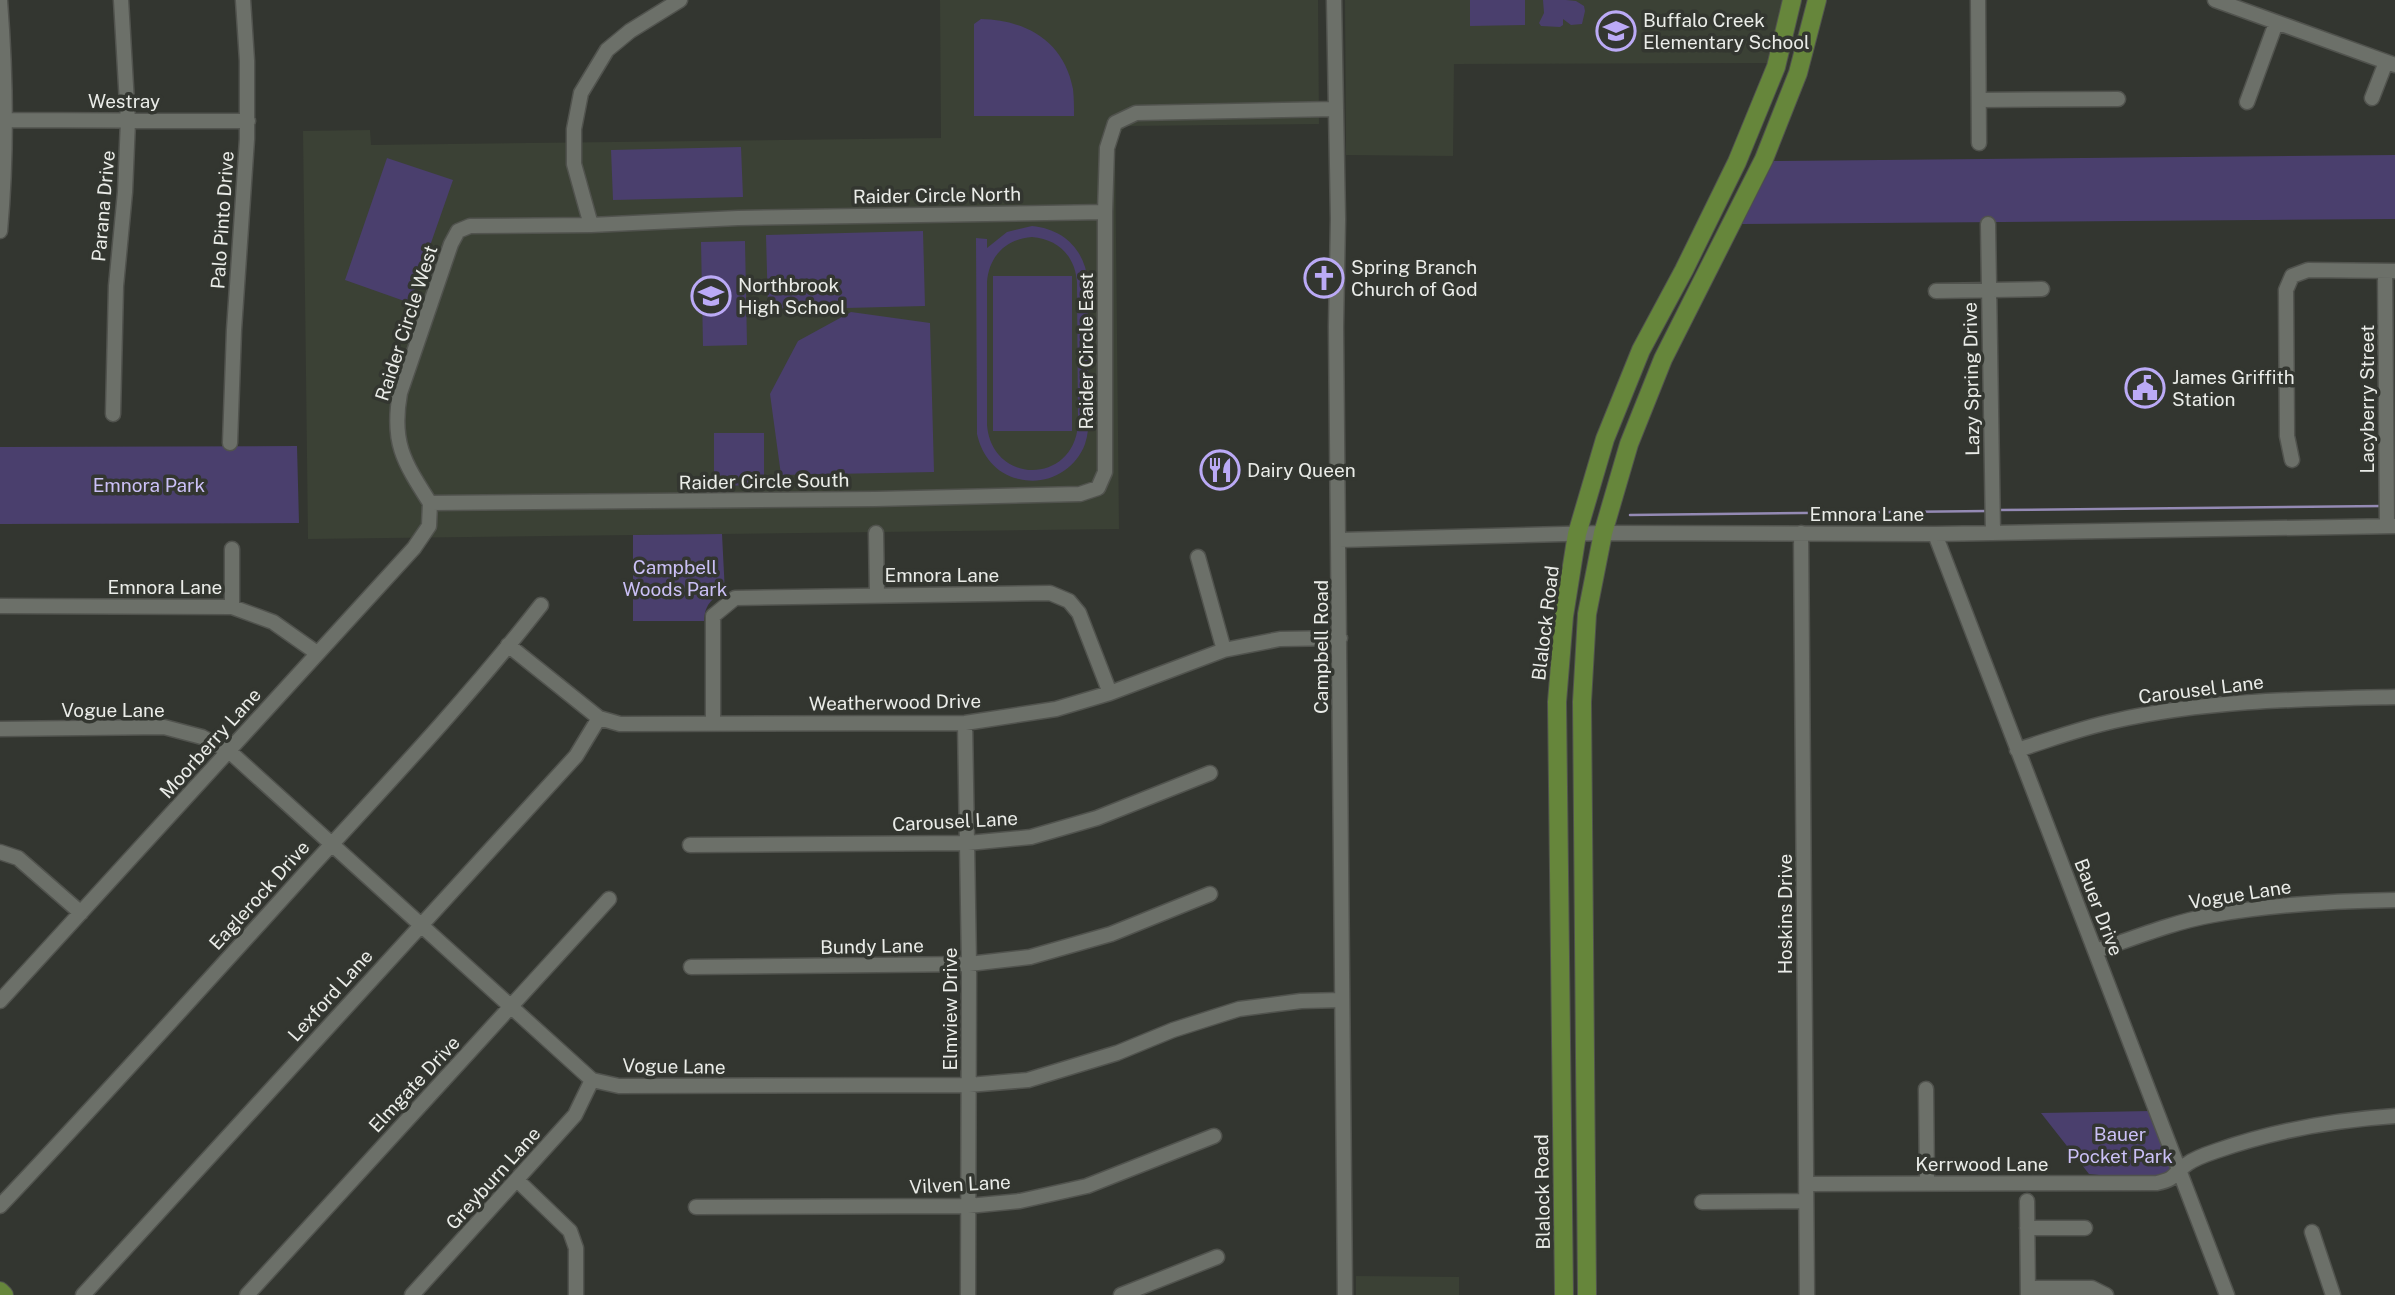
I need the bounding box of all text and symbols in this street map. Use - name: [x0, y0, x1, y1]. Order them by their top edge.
- place label: Buffalo Creek Elementary School: [1643, 9, 1810, 53]
- school or university icon: Buffalo Creek Elementary School: [1595, 10, 1637, 52]
- street label: Westray: [88, 90, 160, 112]
- street label: Parana Drive: [87, 149, 119, 263]
- street label: Palo Pinto Drive: [206, 150, 238, 290]
- street label: Raider Circle North: [853, 183, 1021, 207]
- street label: Raider Circle West: [370, 242, 442, 404]
- place label: Spring Branch Church of God: [1351, 256, 1478, 300]
- church icon: Spring Branch Church of God: [1303, 257, 1345, 299]
- street label: Raider Circle East: [1075, 273, 1097, 429]
- place label: Northbrook High School: [738, 274, 846, 318]
- school or university icon: Northbrook High School: [690, 275, 732, 317]
- street label: Lazy Spring Drive: [1959, 302, 1983, 456]
- street label: Lacyberry Street: [2356, 325, 2378, 473]
- place label: James Griffith Station: [2172, 366, 2295, 410]
- public building icon: James Griffith Station: [2124, 367, 2166, 409]
- restaurant icon: Dairy Queen: [1199, 449, 1241, 491]
- place label: Dairy Queen: [1247, 459, 1356, 481]
- street label: Raider Circle South: [678, 469, 850, 493]
- park label: Emnora Park: [93, 474, 206, 496]
- street label: Emnora Lane: [1810, 503, 1924, 525]
- park label: Campbell Woods Park: [623, 556, 728, 600]
- street label: Emnora Lane: [885, 564, 999, 586]
- street label: Blalock Road: [1527, 564, 1563, 682]
- street label: Emnora Lane: [108, 576, 222, 598]
- street label: Campbell Road: [1310, 580, 1332, 714]
- street label: Carousel Lane: [2137, 670, 2265, 708]
- street label: Moorberry Lane: [155, 683, 265, 803]
- street label: Weatherwood Drive: [809, 689, 981, 715]
- street label: Vogue Lane: [61, 699, 165, 721]
- street label: Carousel Lane: [891, 807, 1019, 835]
- street label: Eaglerock Drive: [204, 836, 314, 954]
- street label: Hoskins Drive: [1774, 854, 1796, 974]
- street label: Bauer Drive: [2070, 855, 2128, 959]
- street label: Vogue Lane: [2187, 875, 2293, 913]
- street label: Bundy Lane: [820, 934, 924, 958]
- street label: Lexford Lane: [283, 945, 377, 1045]
- street label: Elmview Drive: [939, 947, 961, 1071]
- street label: Elmgate Drive: [364, 1031, 464, 1137]
- street label: Vogue Lane: [622, 1054, 726, 1078]
- street label: Greyburn Lane: [441, 1122, 545, 1234]
- park label: Bauer Pocket Park: [2067, 1123, 2173, 1167]
- street label: Blalock Road: [1530, 1134, 1554, 1250]
- street label: Kerrwood Lane: [1915, 1153, 2049, 1175]
- street label: Vilven Lane: [909, 1170, 1011, 1198]

